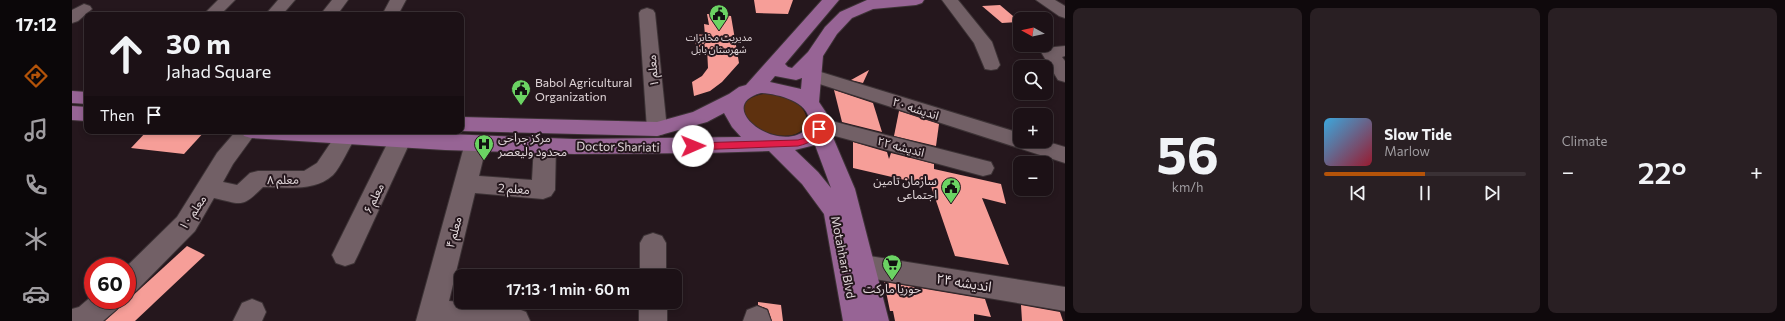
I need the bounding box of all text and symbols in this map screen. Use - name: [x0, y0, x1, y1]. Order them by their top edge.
- public building icon: مدیریت مخابرات شهرستان بابل: [708, 3, 730, 31]
- north arrow: [1013, 12, 1053, 52]
- map controls: [1013, 12, 1053, 196]
- text: 17:12: [15, 13, 57, 35]
- text: 30 m: [166, 26, 231, 60]
- icon: ahead: [100, 28, 152, 80]
- place label: مدیریت مخابرات شهرستان بابل: [686, 31, 752, 56]
- street label: معلم ۱: [644, 54, 663, 88]
- text: Jahad Square: [166, 60, 271, 82]
- button: search: [1013, 60, 1053, 100]
- icon: directions: [22, 62, 50, 90]
- place label: Babol Agricultural Organization: [535, 75, 632, 103]
- public building icon: Babol Agricultural Organization: [510, 78, 532, 106]
- street label: اندیشه ۲۰: [891, 94, 941, 123]
- icon: arrive: [143, 104, 165, 126]
- text: Then: [100, 106, 135, 124]
- button: +: [1013, 108, 1053, 148]
- pin: [802, 112, 836, 146]
- icon: music: [22, 116, 50, 144]
- icon: arrive: [808, 118, 830, 140]
- text: 56: [1156, 121, 1219, 185]
- position arrow: [672, 125, 714, 167]
- text: Slow Tide: [1384, 125, 1452, 143]
- place label: مرکز جراحی محدود ولیعصر: [497, 130, 567, 159]
- hospital icon: مرکز جراحی محدود ولیعصر: [473, 133, 495, 161]
- street label: اندیشه ۲۲: [876, 133, 926, 160]
- text: Climate: [1562, 133, 1607, 149]
- street label: Doctor Shariati: [576, 138, 660, 154]
- text: Marlow: [1384, 143, 1430, 159]
- text: 22°: [1638, 153, 1687, 190]
- button: −: [1013, 156, 1053, 196]
- text: −: [1562, 158, 1574, 185]
- text: +: [1750, 158, 1763, 185]
- icon: phone: [22, 171, 50, 199]
- street label: معلم ۸: [267, 172, 299, 189]
- place label: سازمان تامین اجتماعی: [873, 173, 937, 202]
- public building icon: سازمان تامین اجتماعی: [940, 176, 962, 204]
- text: km/h: [1172, 179, 1203, 195]
- street label: معلم 2: [497, 180, 530, 199]
- street label: معلم ۶: [360, 181, 389, 217]
- icon: previous: [1347, 182, 1369, 204]
- icon: pause: [1414, 182, 1436, 204]
- icon: next: [1481, 182, 1503, 204]
- street label: معلم ۱۰: [175, 192, 211, 234]
- street label: معلم ۴: [442, 215, 467, 250]
- street label: Motahhari Blvd: [829, 215, 859, 299]
- icon: climate: [22, 225, 50, 253]
- supermarket icon: حوریا مارکت: [881, 253, 903, 281]
- speed limit sign: 60: [84, 257, 136, 309]
- street label: اندیشه ۲۴: [935, 269, 993, 295]
- icon: car: [22, 280, 50, 308]
- text: 17:13 · 1 min · 60 m: [506, 280, 630, 298]
- place label: حوریا مارکت: [863, 281, 921, 296]

